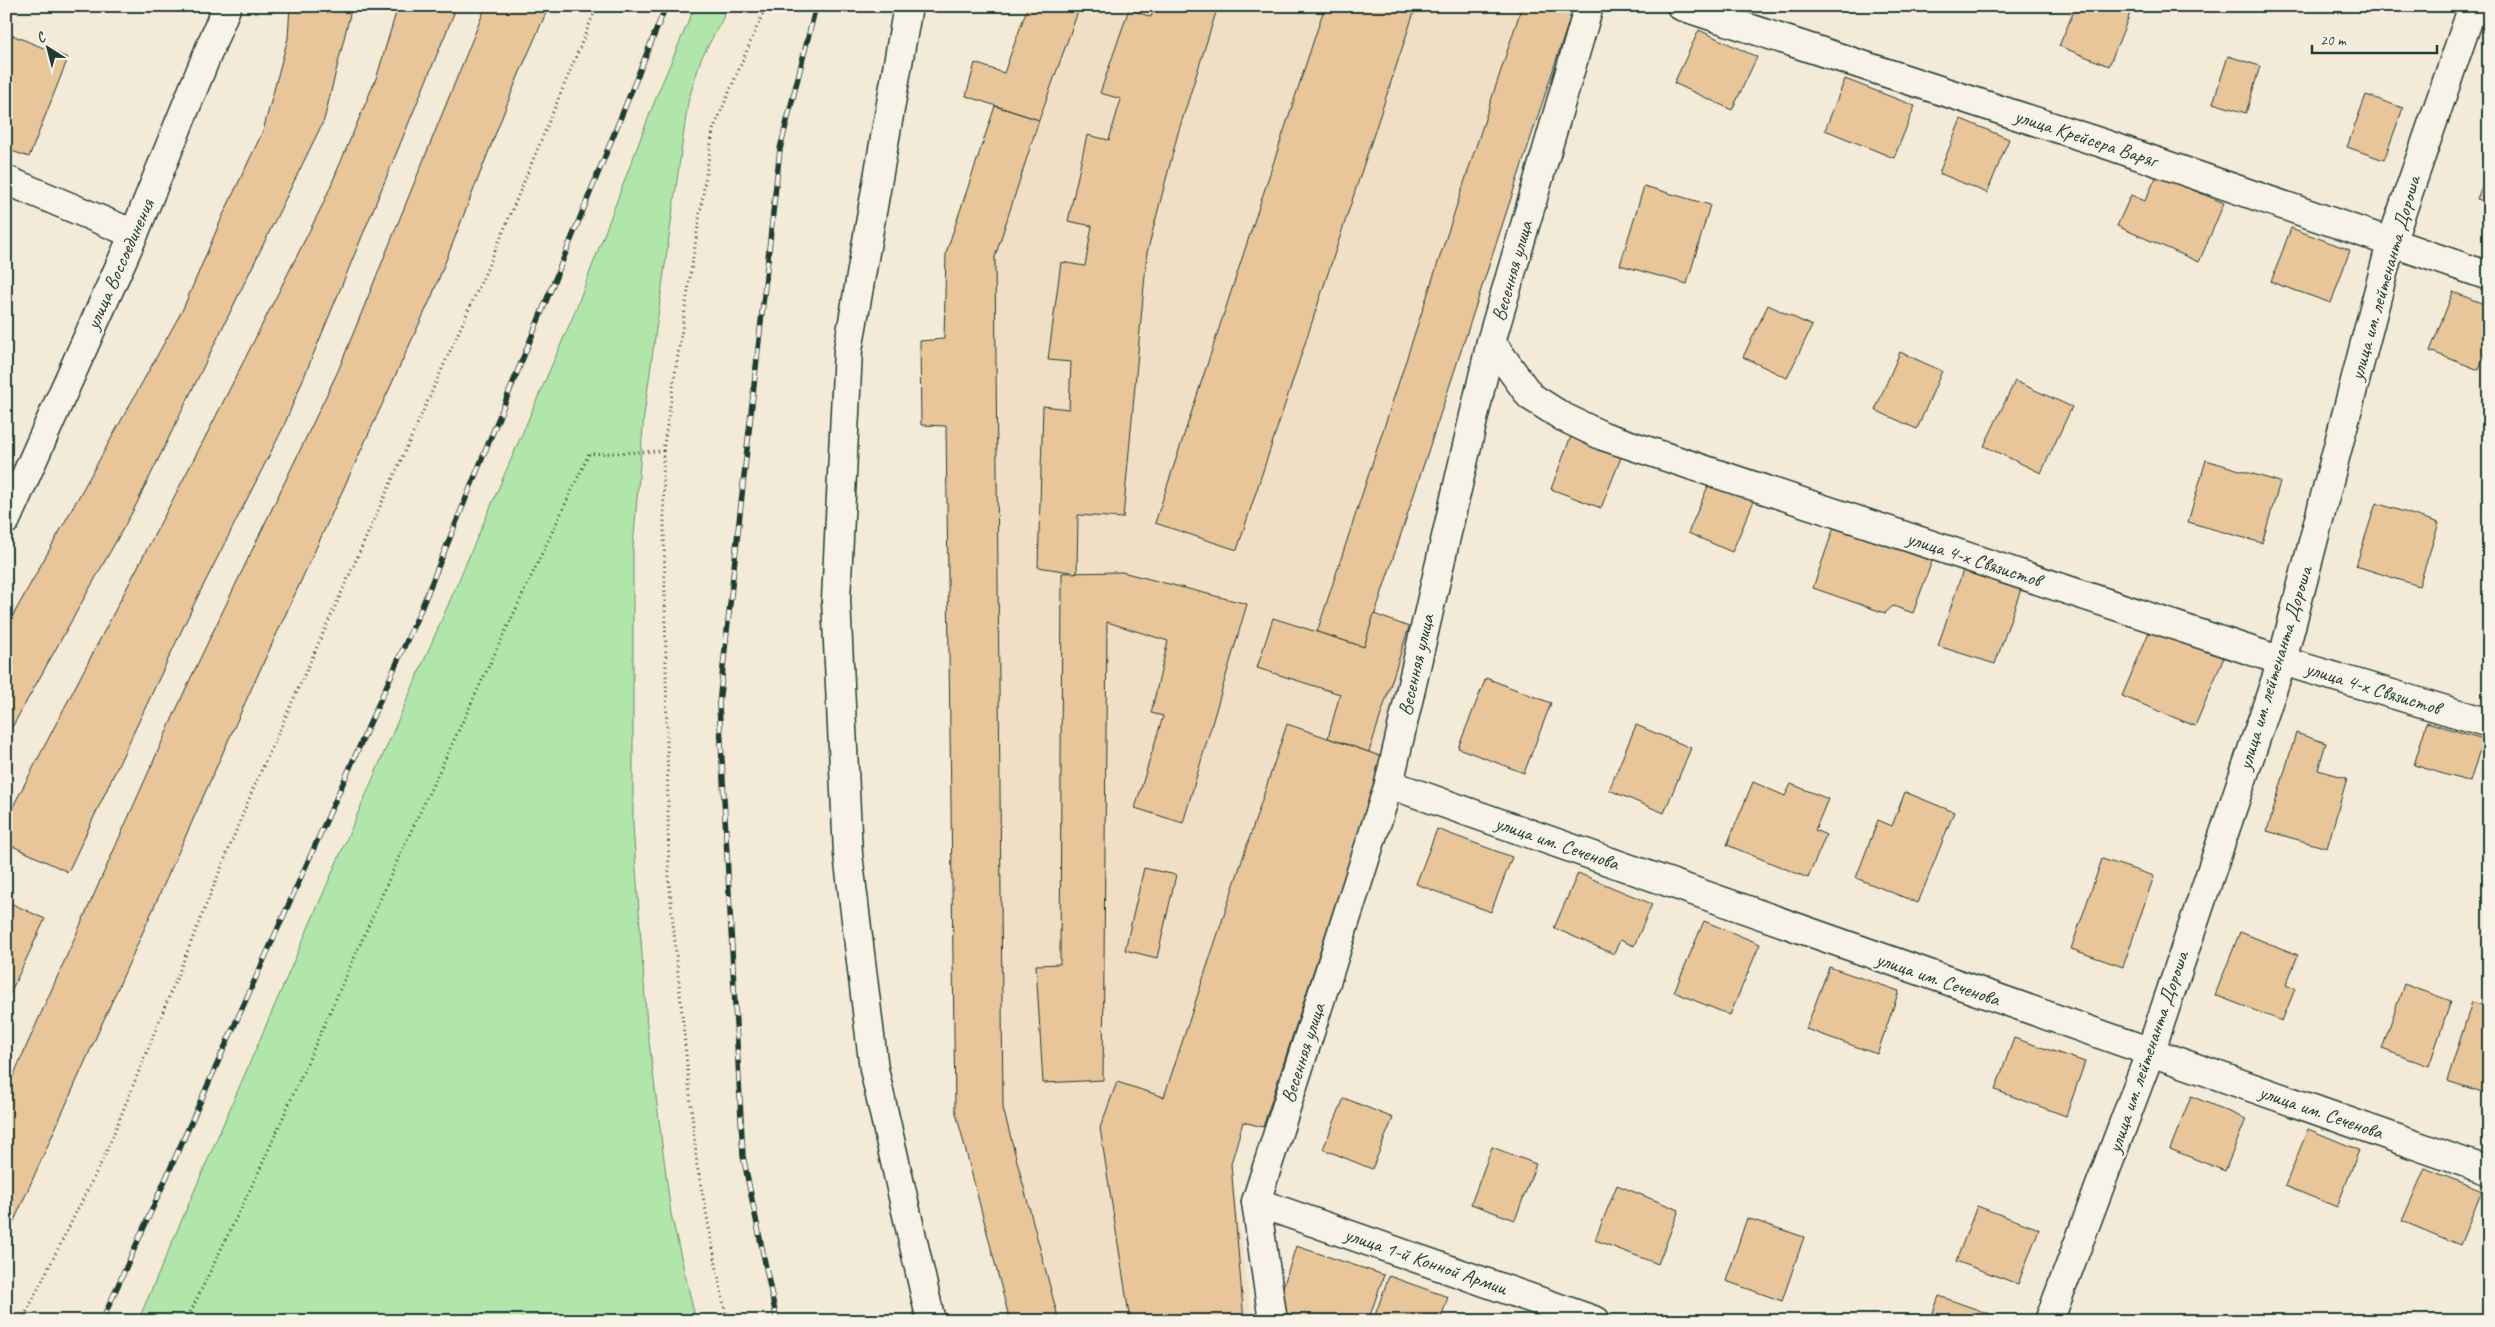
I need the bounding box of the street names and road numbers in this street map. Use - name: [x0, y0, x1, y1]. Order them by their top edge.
- street label: улица Крейсера Варяг: [2011, 103, 2163, 174]
- street label: улица им. лейтенанта Дороша: [2344, 171, 2427, 384]
- street label: улица Воссоединения: [80, 194, 160, 334]
- street label: Весенняя улица: [1486, 217, 1539, 324]
- street label: улица 4-х Связистов: [1903, 525, 2048, 594]
- street label: улица им. лейтенанта Дороша: [2232, 562, 2318, 774]
- street label: Весенняя улица: [1392, 611, 1440, 718]
- street label: улица 4-х Связистов: [2302, 655, 2447, 721]
- street label: улица им. Сеченова: [1491, 810, 1623, 876]
- street label: улица им. Сеченова: [1872, 946, 2004, 1012]
- street label: улица им. лейтенанта Дороша: [2101, 946, 2195, 1157]
- street label: Весенняя улица: [1275, 999, 1331, 1106]
- street label: улица им. Сеченова: [2255, 1079, 2387, 1145]
- street label: улица 1-й Конной Армии: [1341, 1221, 1511, 1301]

